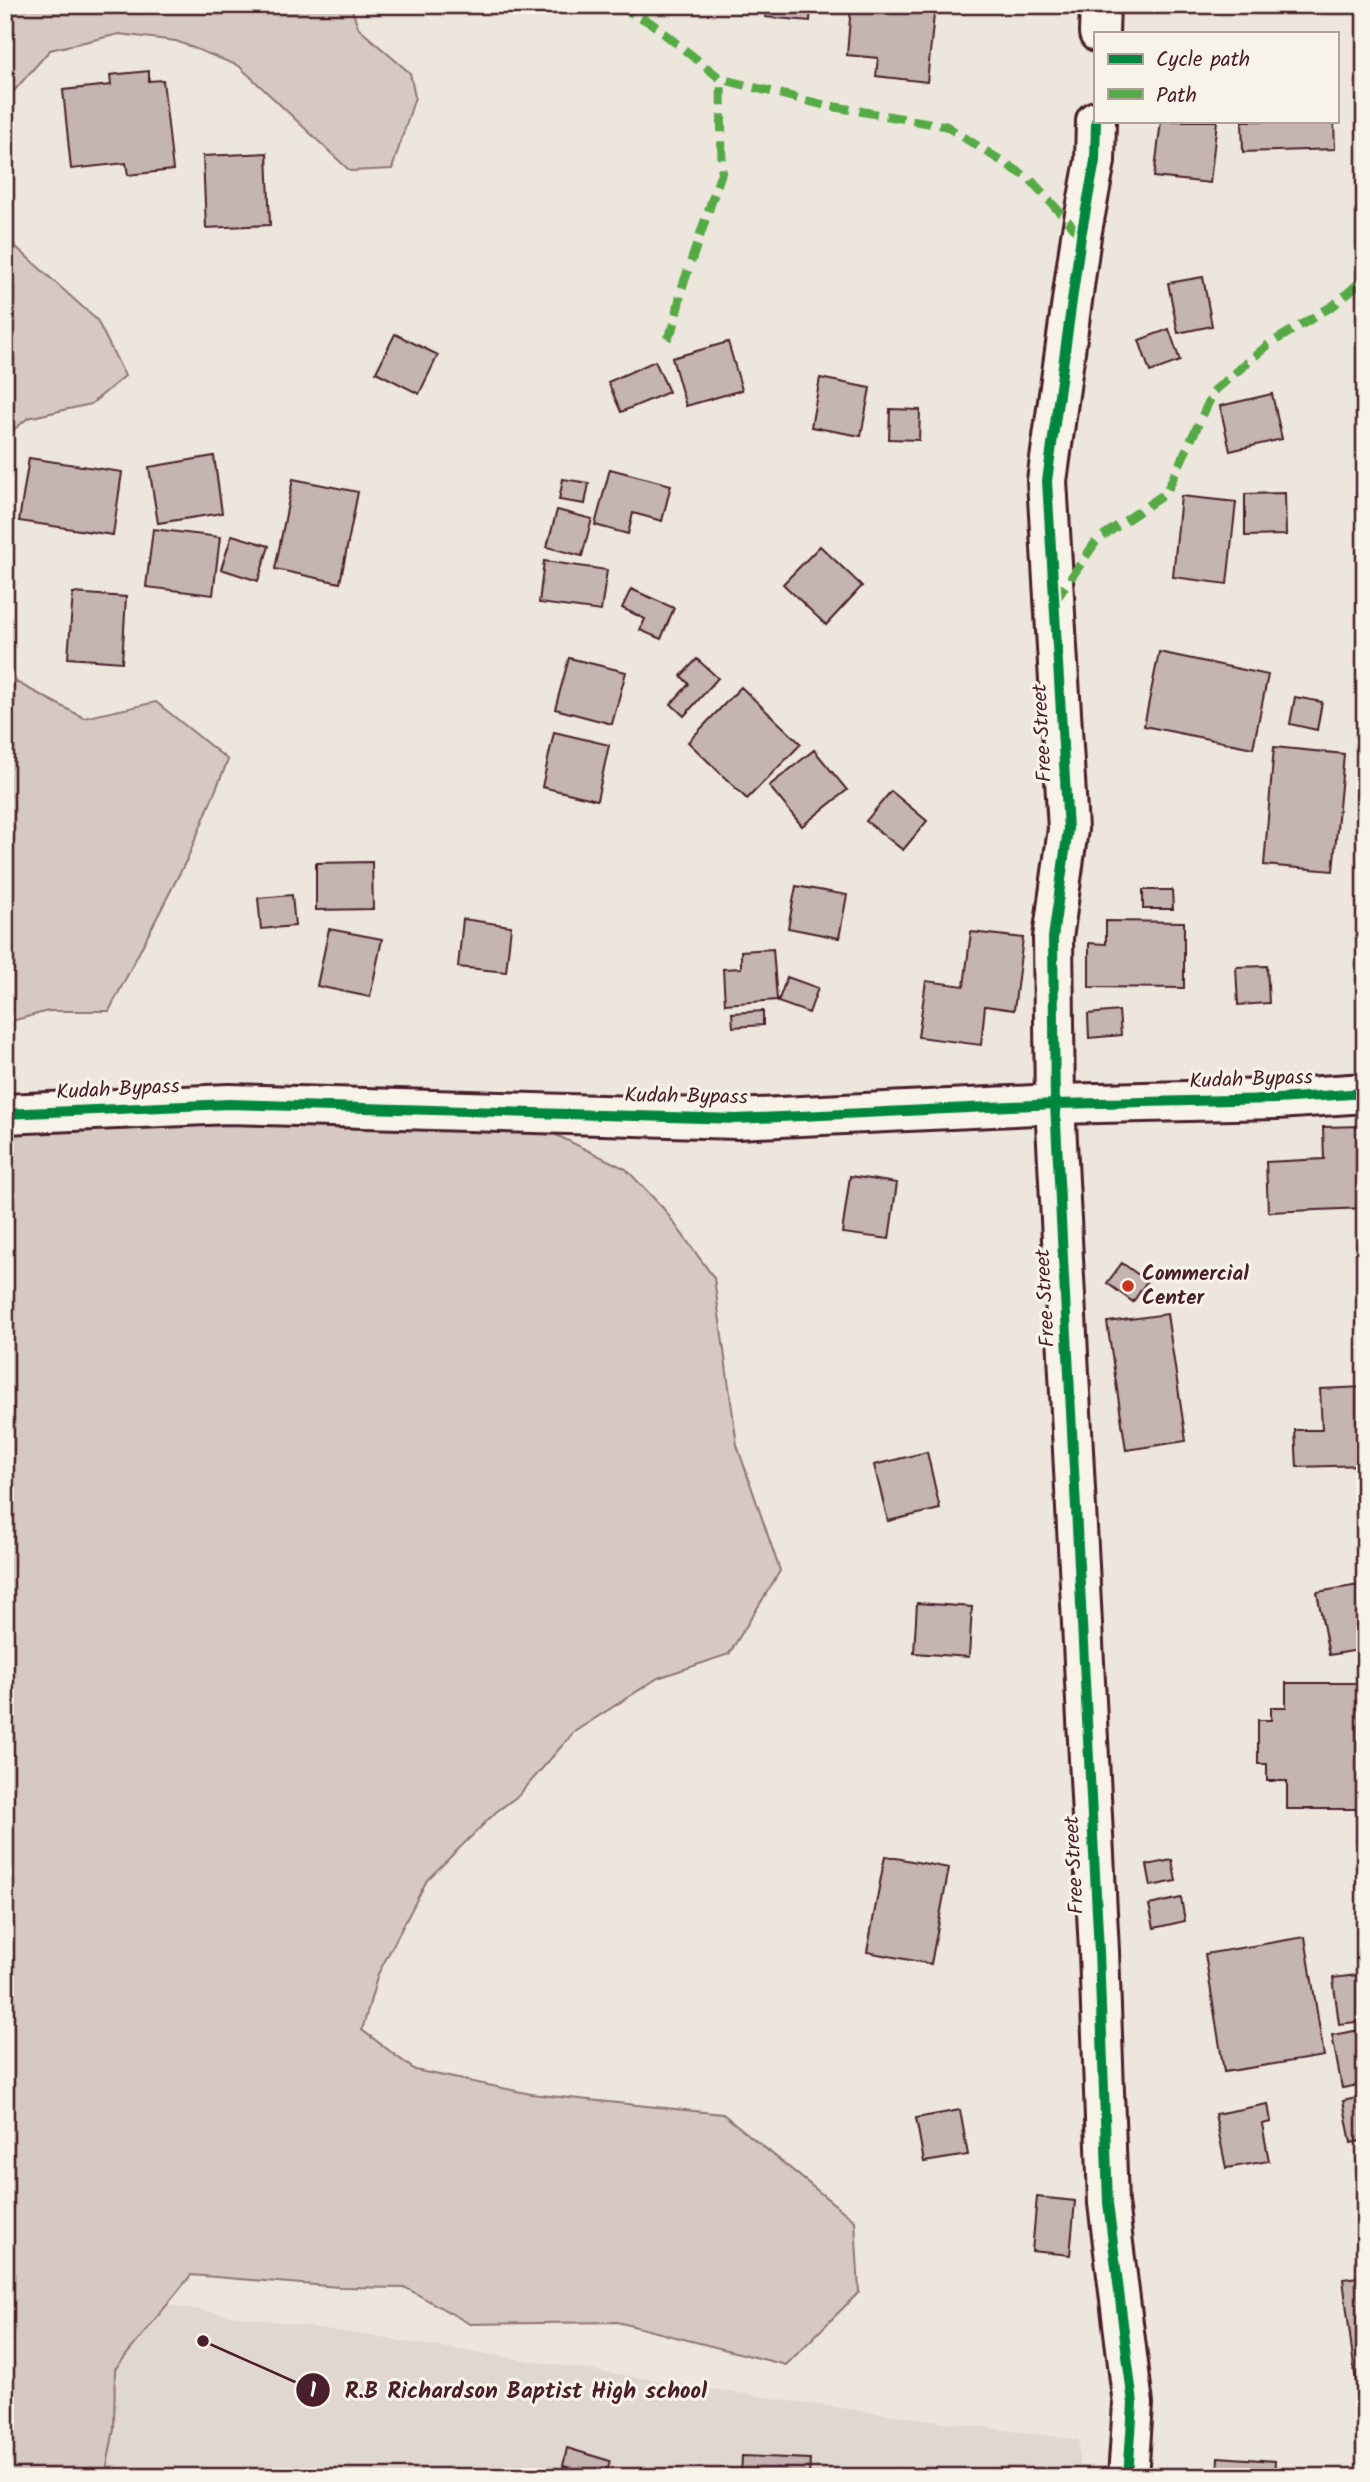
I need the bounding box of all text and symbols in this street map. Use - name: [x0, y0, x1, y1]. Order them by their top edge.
- legend: [1094, 32, 1338, 122]
- text: Cycle path: [1156, 44, 1250, 77]
- text: Path: [1156, 80, 1197, 113]
- street label: Free Street: [1024, 682, 1062, 783]
- street label: Kudah Bypass: [1189, 1061, 1313, 1099]
- street label: Kudah Bypass: [55, 1070, 181, 1110]
- street label: Kudah Bypass: [624, 1079, 748, 1115]
- street label: Free Street: [1027, 1247, 1065, 1348]
- place label: Commercial Center: [1142, 1258, 1249, 1315]
- marker: Commercial Center: [1120, 1278, 1136, 1294]
- street label: Free Street: [1056, 1814, 1094, 1915]
- callout: R.B Richardson Baptist High school: [295, 2368, 721, 2412]
- text: R.B Richardson Baptist High school: [345, 2374, 708, 2410]
- text: 1: [310, 2375, 317, 2408]

